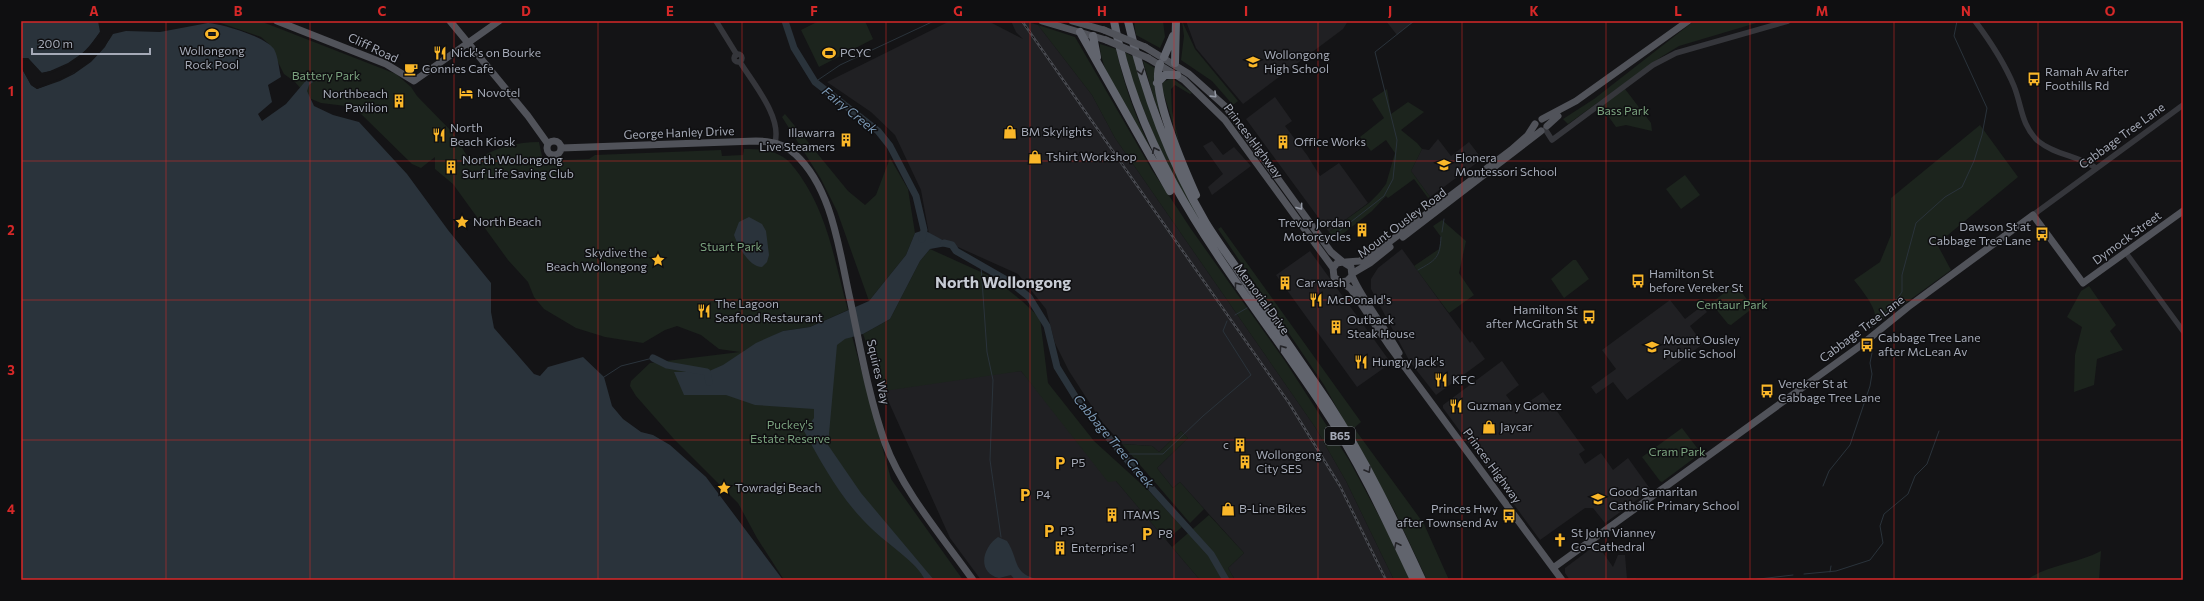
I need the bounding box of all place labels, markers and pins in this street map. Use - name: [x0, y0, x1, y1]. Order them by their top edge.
- sports icon: Wollongong Rock Pool: [204, 26, 220, 42]
- place label: Wollongong Rock Pool: [179, 43, 245, 71]
- restaurant icon: Nick's on Bourke: [432, 45, 448, 61]
- place label: Nick's on Bourke: [451, 45, 541, 59]
- sports icon: PCYC: [821, 45, 837, 61]
- place label: PCYC: [840, 45, 871, 59]
- place label: Wollongong High School: [1264, 47, 1330, 75]
- school or university icon: Wollongong High School: [1245, 54, 1261, 70]
- cafe icon: Connies Cafe: [403, 61, 419, 77]
- place label: Connies Cafe: [422, 61, 494, 75]
- place label: Ramah Av after Foothills Rd: [2045, 64, 2129, 92]
- bus stop icon: Ramah Av after Foothills Rd: [2026, 71, 2042, 87]
- hotel icon: Novotel: [458, 85, 474, 101]
- place label: Novotel: [477, 85, 520, 99]
- place label: Northbeach Pavilion: [323, 86, 388, 114]
- building icon: Northbeach Pavilion: [391, 93, 407, 109]
- place label: North Beach Kiosk: [450, 120, 516, 148]
- shop icon: BM Skylights: [1002, 124, 1018, 140]
- place label: BM Skylights: [1021, 124, 1092, 138]
- place label: Illawarra Live Steamers: [759, 125, 835, 153]
- restaurant icon: North Beach Kiosk: [431, 127, 447, 143]
- building icon: Illawarra Live Steamers: [838, 132, 854, 148]
- building icon: Office Works: [1275, 134, 1291, 150]
- place label: Office Works: [1294, 134, 1366, 148]
- shop icon: Tshirt Workshop: [1027, 149, 1043, 165]
- place label: Tshirt Workshop: [1046, 149, 1137, 163]
- place label: Elonera Montessori School: [1455, 150, 1557, 178]
- place label: North Wollongong Surf Life Saving Club: [462, 152, 574, 180]
- school or university icon: Elonera Montessori School: [1436, 157, 1452, 173]
- building icon: North Wollongong Surf Life Saving Club: [443, 159, 459, 175]
- place icon: North Beach: [454, 214, 470, 230]
- place label: North Beach: [473, 214, 541, 228]
- place label: Trevor Jordan Motorcycles: [1278, 215, 1351, 243]
- place label: Dawson St at Cabbage Tree Lane: [1928, 219, 2031, 247]
- building icon: Trevor Jordan Motorcycles: [1354, 222, 1370, 238]
- bus stop icon: Dawson St at Cabbage Tree Lane: [2034, 226, 2050, 242]
- place label: Skydive the Beach Wollongong: [546, 245, 647, 273]
- place icon: Skydive the Beach Wollongong: [650, 252, 666, 268]
- place label: Hamilton St before Vereker St: [1649, 266, 1743, 294]
- bus stop icon: Hamilton St before Vereker St: [1630, 273, 1646, 289]
- building icon: Car wash: [1277, 275, 1293, 291]
- place label: Car wash: [1296, 275, 1346, 289]
- restaurant icon: McDonald's: [1308, 292, 1324, 308]
- place label: McDonald's: [1327, 292, 1391, 306]
- place label: The Lagoon Seafood Restaurant: [715, 296, 823, 324]
- place label: Hamilton St after McGrath St: [1486, 302, 1578, 330]
- restaurant icon: The Lagoon Seafood Restaurant: [696, 303, 712, 319]
- bus stop icon: Hamilton St after McGrath St: [1581, 309, 1597, 325]
- place label: Outback Steak House: [1347, 312, 1415, 340]
- building icon: Outback Steak House: [1328, 319, 1344, 335]
- place label: Cabbage Tree Lane after McLean Av: [1878, 330, 1981, 358]
- place label: Mount Ousley Public School: [1663, 332, 1740, 360]
- bus stop icon: Cabbage Tree Lane after McLean Av: [1859, 337, 1875, 353]
- school or university icon: Mount Ousley Public School: [1644, 339, 1660, 355]
- restaurant icon: Hungry Jack's: [1353, 354, 1369, 370]
- place label: Hungry Jack's: [1372, 354, 1444, 369]
- restaurant icon: KFC: [1433, 372, 1449, 388]
- place label: KFC: [1452, 372, 1475, 386]
- place label: Vereker St at Cabbage Tree Lane: [1778, 376, 1881, 404]
- bus stop icon: Vereker St at Cabbage Tree Lane: [1759, 383, 1775, 399]
- restaurant icon: Guzman y Gomez: [1448, 398, 1464, 414]
- place label: Guzman y Gomez: [1467, 398, 1562, 412]
- shop icon: Jaycar: [1481, 419, 1497, 435]
- place label: Jaycar: [1500, 419, 1533, 434]
- place label: c: [1223, 437, 1229, 451]
- building icon: c: [1232, 437, 1248, 453]
- place label: Wollongong City SES: [1256, 447, 1322, 475]
- building icon: Wollongong City SES: [1237, 454, 1253, 470]
- parking icon: P5: [1052, 455, 1068, 471]
- place label: P5: [1071, 455, 1086, 469]
- place icon: Towradgi Beach: [716, 480, 732, 496]
- place label: Towradgi Beach: [735, 480, 821, 494]
- place label: Good Samaritan Catholic Primary School: [1609, 484, 1740, 512]
- parking icon: P4: [1017, 487, 1033, 503]
- place label: P4: [1036, 487, 1051, 501]
- school or university icon: Good Samaritan Catholic Primary School: [1590, 491, 1606, 507]
- shop icon: B-Line Bikes: [1220, 501, 1236, 517]
- place label: B-Line Bikes: [1239, 501, 1306, 515]
- place label: Princes Hwy after Townsend Av: [1397, 501, 1498, 529]
- building icon: ITAMS: [1104, 507, 1120, 523]
- place label: ITAMS: [1123, 507, 1160, 521]
- bus stop icon: Princes Hwy after Townsend Av: [1501, 508, 1517, 524]
- parking icon: P3: [1041, 523, 1057, 539]
- place label: P3: [1060, 523, 1075, 537]
- place label: St John Vianney Co-Cathedral: [1571, 525, 1656, 553]
- parking icon: P8: [1139, 526, 1155, 542]
- place label: P8: [1158, 526, 1173, 540]
- church icon: St John Vianney Co-Cathedral: [1552, 532, 1568, 548]
- building icon: Enterprise 1: [1052, 540, 1068, 556]
- place label: Enterprise 1: [1071, 540, 1135, 554]

